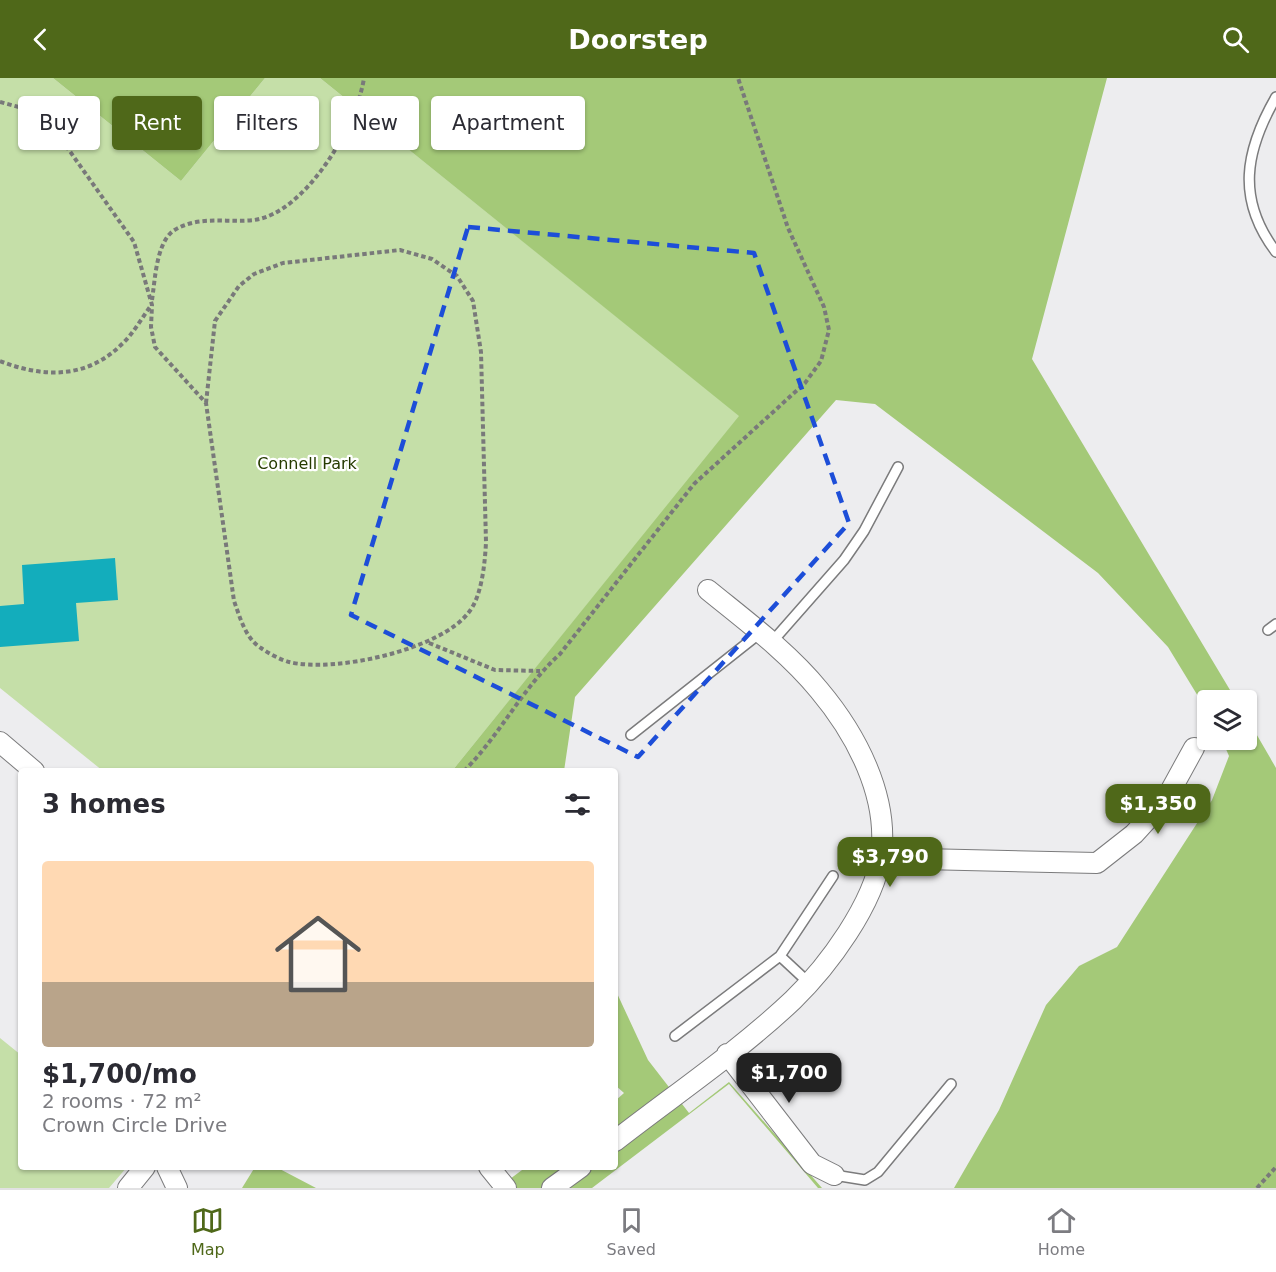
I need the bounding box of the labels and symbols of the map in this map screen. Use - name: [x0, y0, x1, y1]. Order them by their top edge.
- park label: Connell Park: [257, 454, 358, 473]
- pin: $1,350: [1109, 784, 1207, 835]
- pin: $3,790: [841, 837, 939, 888]
- pin: $1,700: [740, 1053, 838, 1104]

